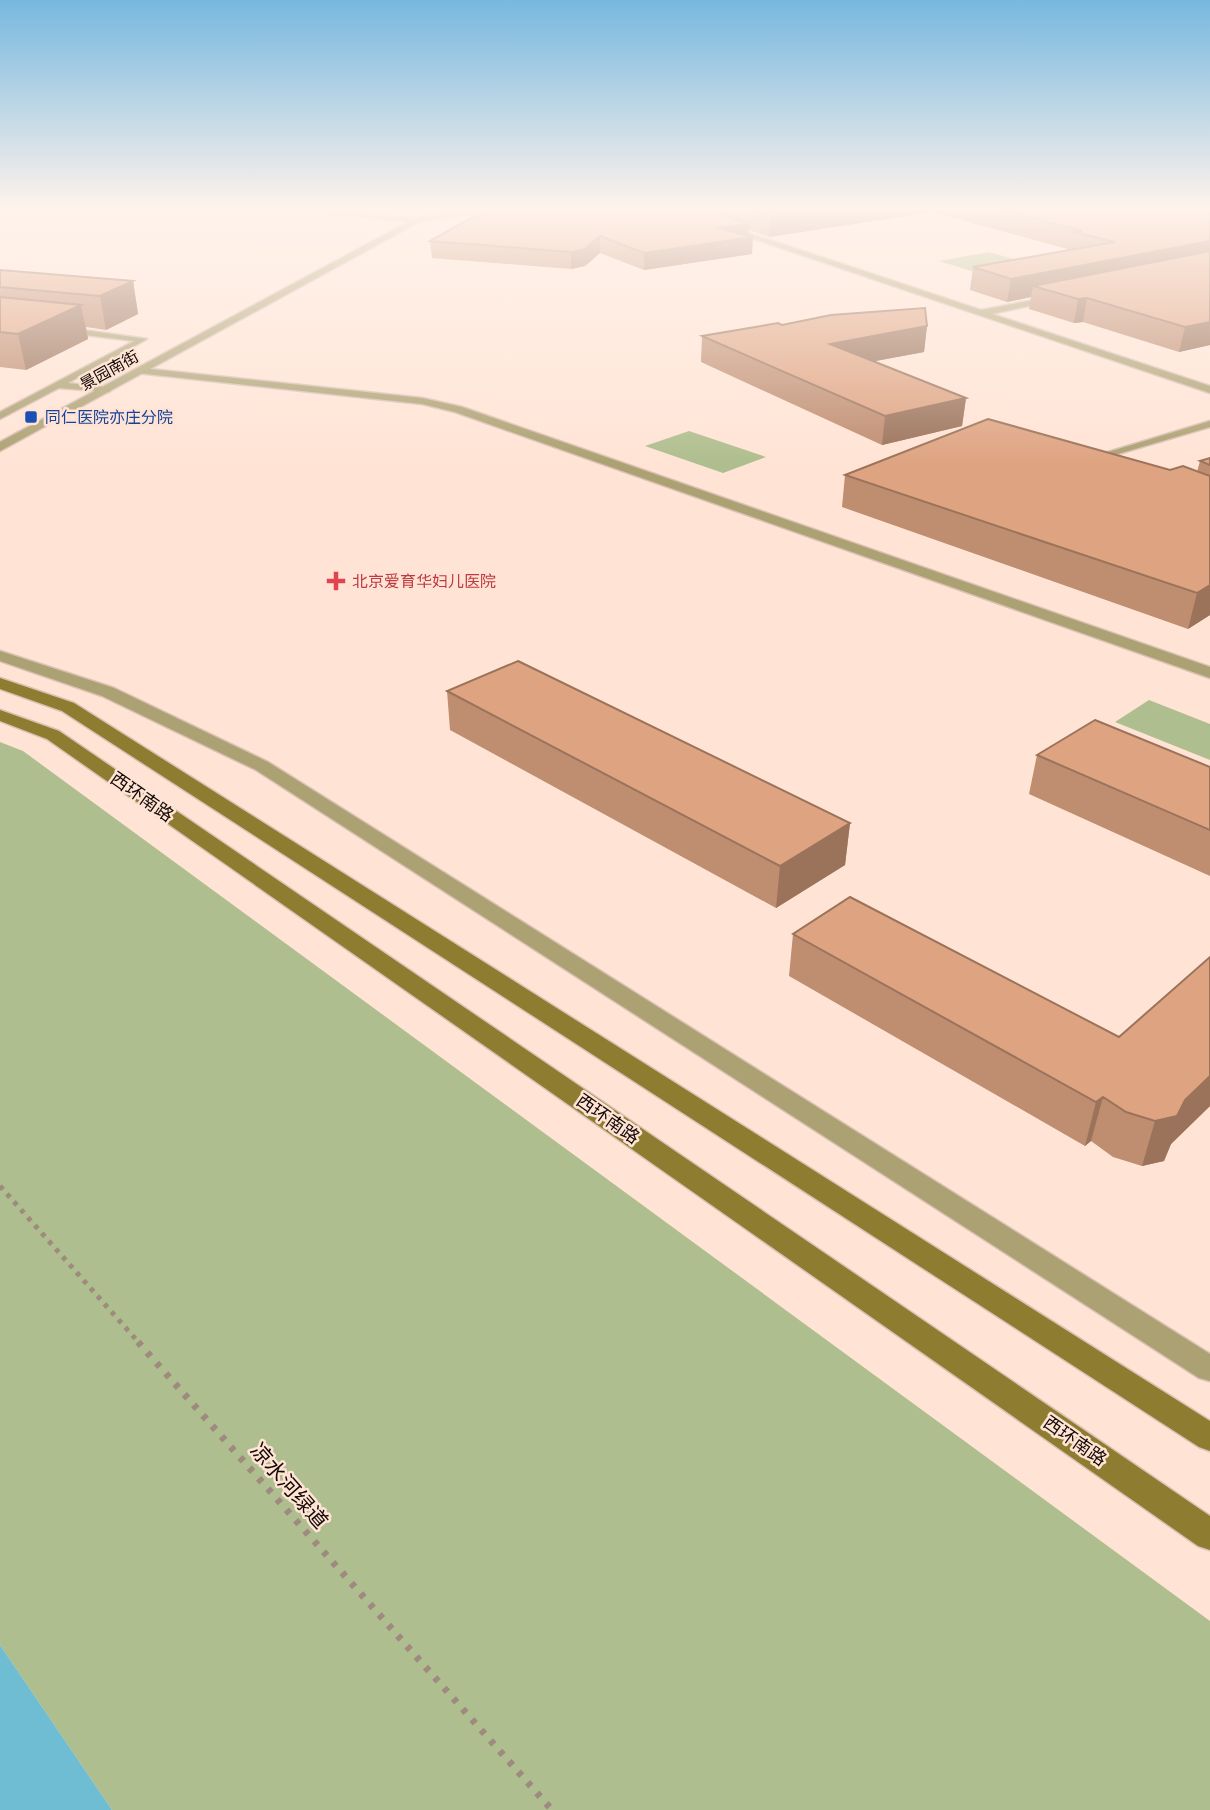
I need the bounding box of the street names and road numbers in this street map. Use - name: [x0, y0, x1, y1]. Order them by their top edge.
- street label: 景园南街: [76, 345, 142, 395]
- street label: 西环南路: [106, 766, 179, 827]
- street label: 西环南路: [572, 1088, 645, 1149]
- street label: 西环南路: [1039, 1410, 1112, 1471]
- street label: 凉水河绿道: [245, 1437, 335, 1534]

